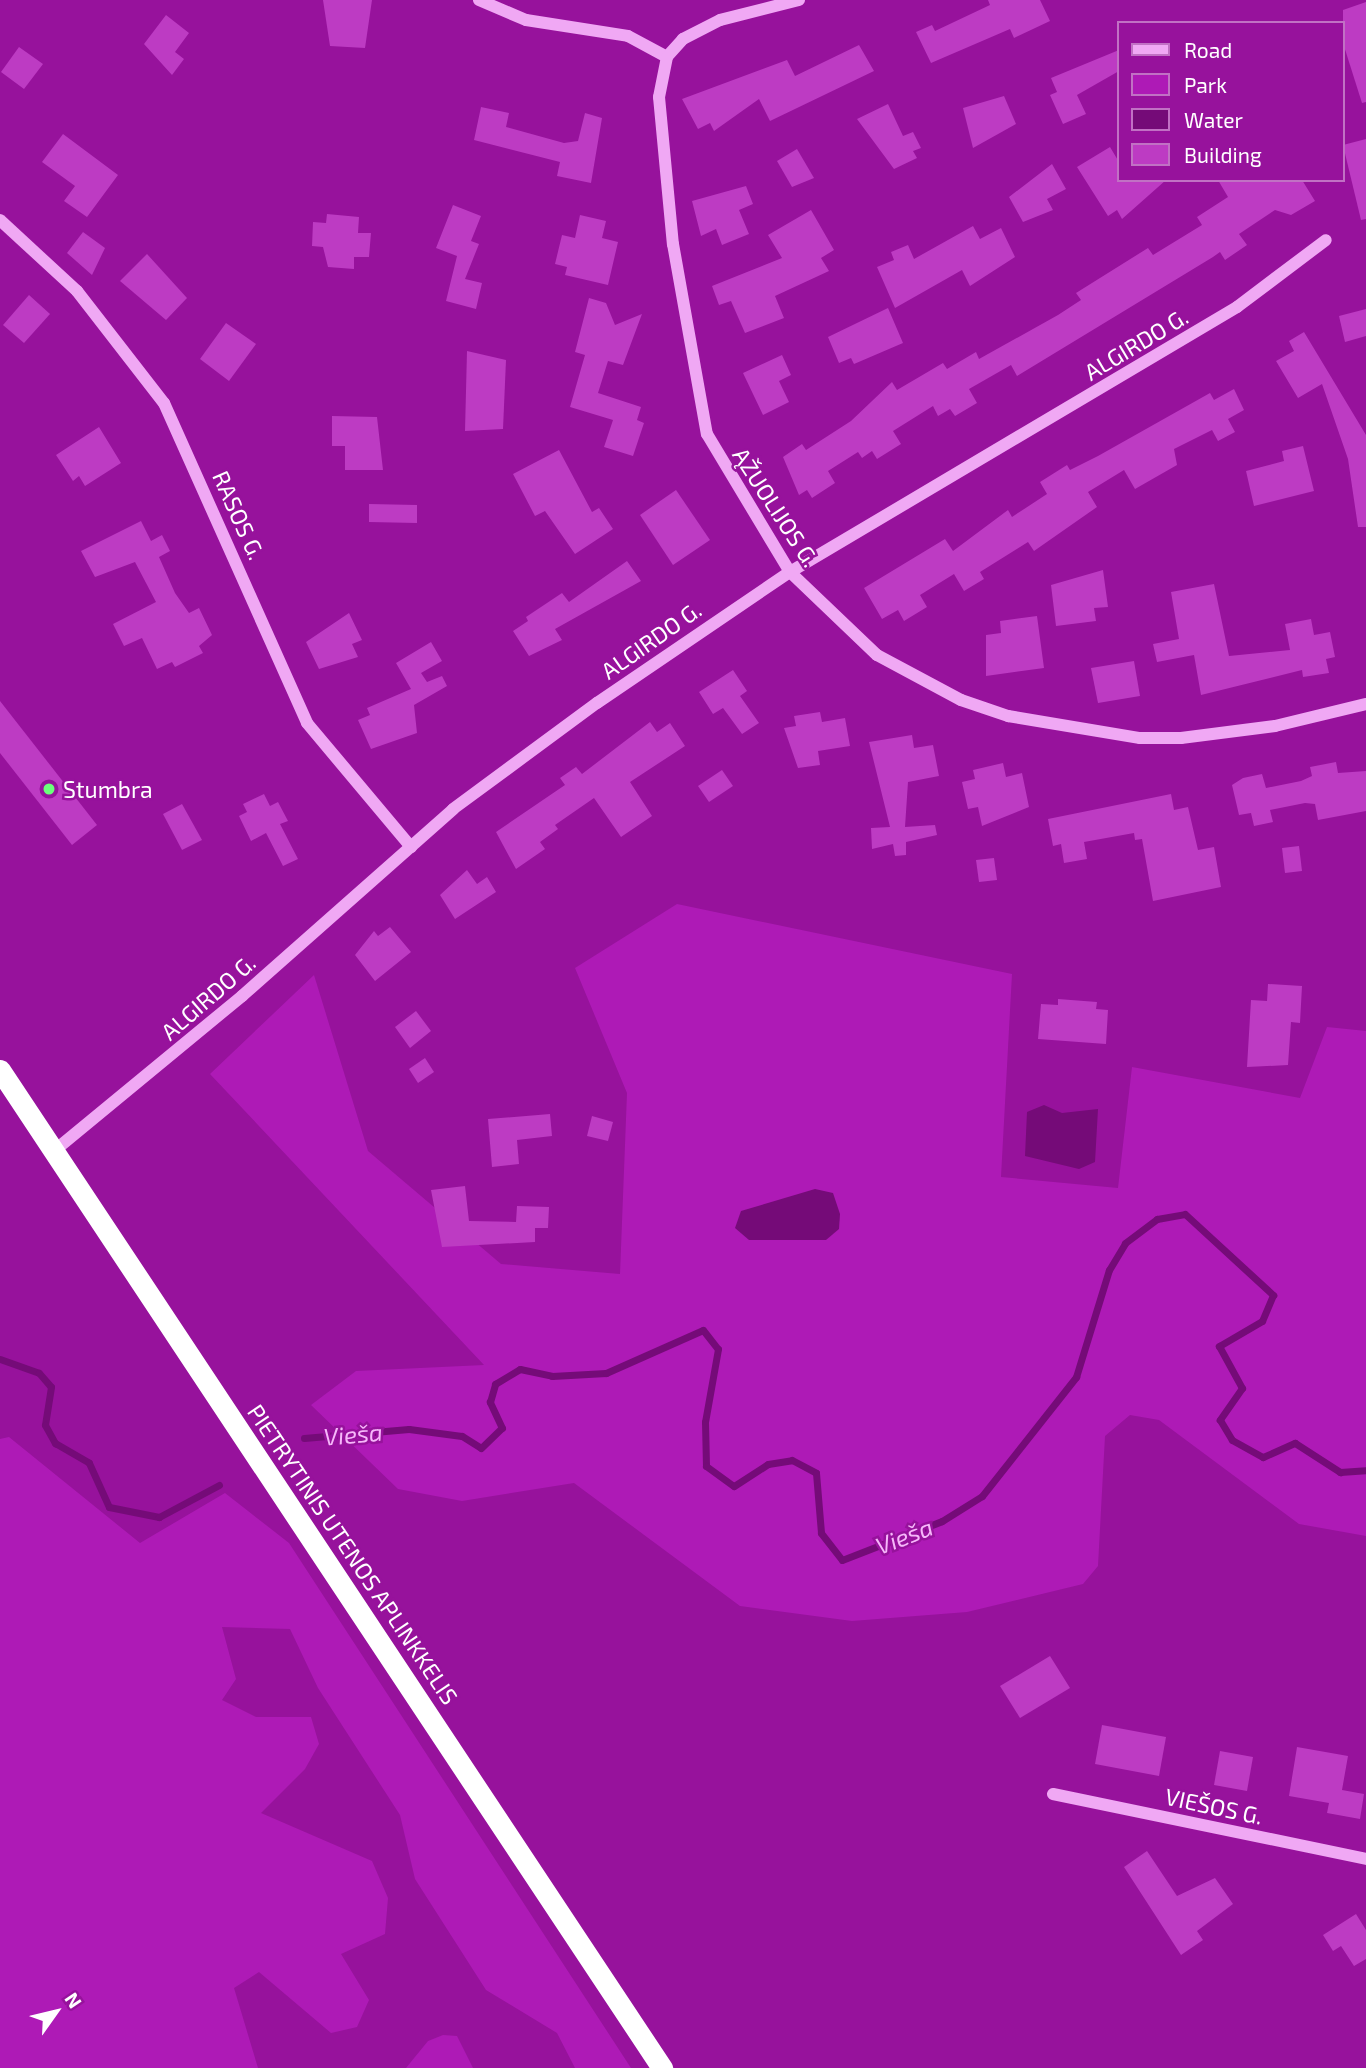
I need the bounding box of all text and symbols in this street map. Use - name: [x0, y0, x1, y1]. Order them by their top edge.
- legend: [1118, 21, 1345, 182]
- text: Road: [1184, 37, 1232, 62]
- text: Park: [1184, 72, 1227, 97]
- text: Water: [1184, 107, 1243, 132]
- text: Building: [1184, 142, 1262, 167]
- street label: ALGIRDO G.: [1079, 302, 1193, 386]
- street label: ĄŽUOLIJOS G.: [727, 442, 825, 572]
- street label: RASOS G.: [207, 466, 271, 564]
- street label: ALGIRDO G.: [596, 595, 706, 685]
- place label: Stumbra: [63, 775, 153, 803]
- marker: Stumbra: [41, 781, 57, 797]
- street label: ALGIRDO G.: [155, 949, 261, 1045]
- street label: PIETRYTINIS UTENOS APLINKKELIS: [242, 1399, 464, 1709]
- water label: Vieša: [322, 1417, 384, 1451]
- water label: Vieša: [871, 1512, 937, 1560]
- street label: VIEŠOS G.: [1163, 1782, 1265, 1830]
- north arrow: [21, 1977, 91, 2047]
- text: N: [60, 1988, 87, 2012]

